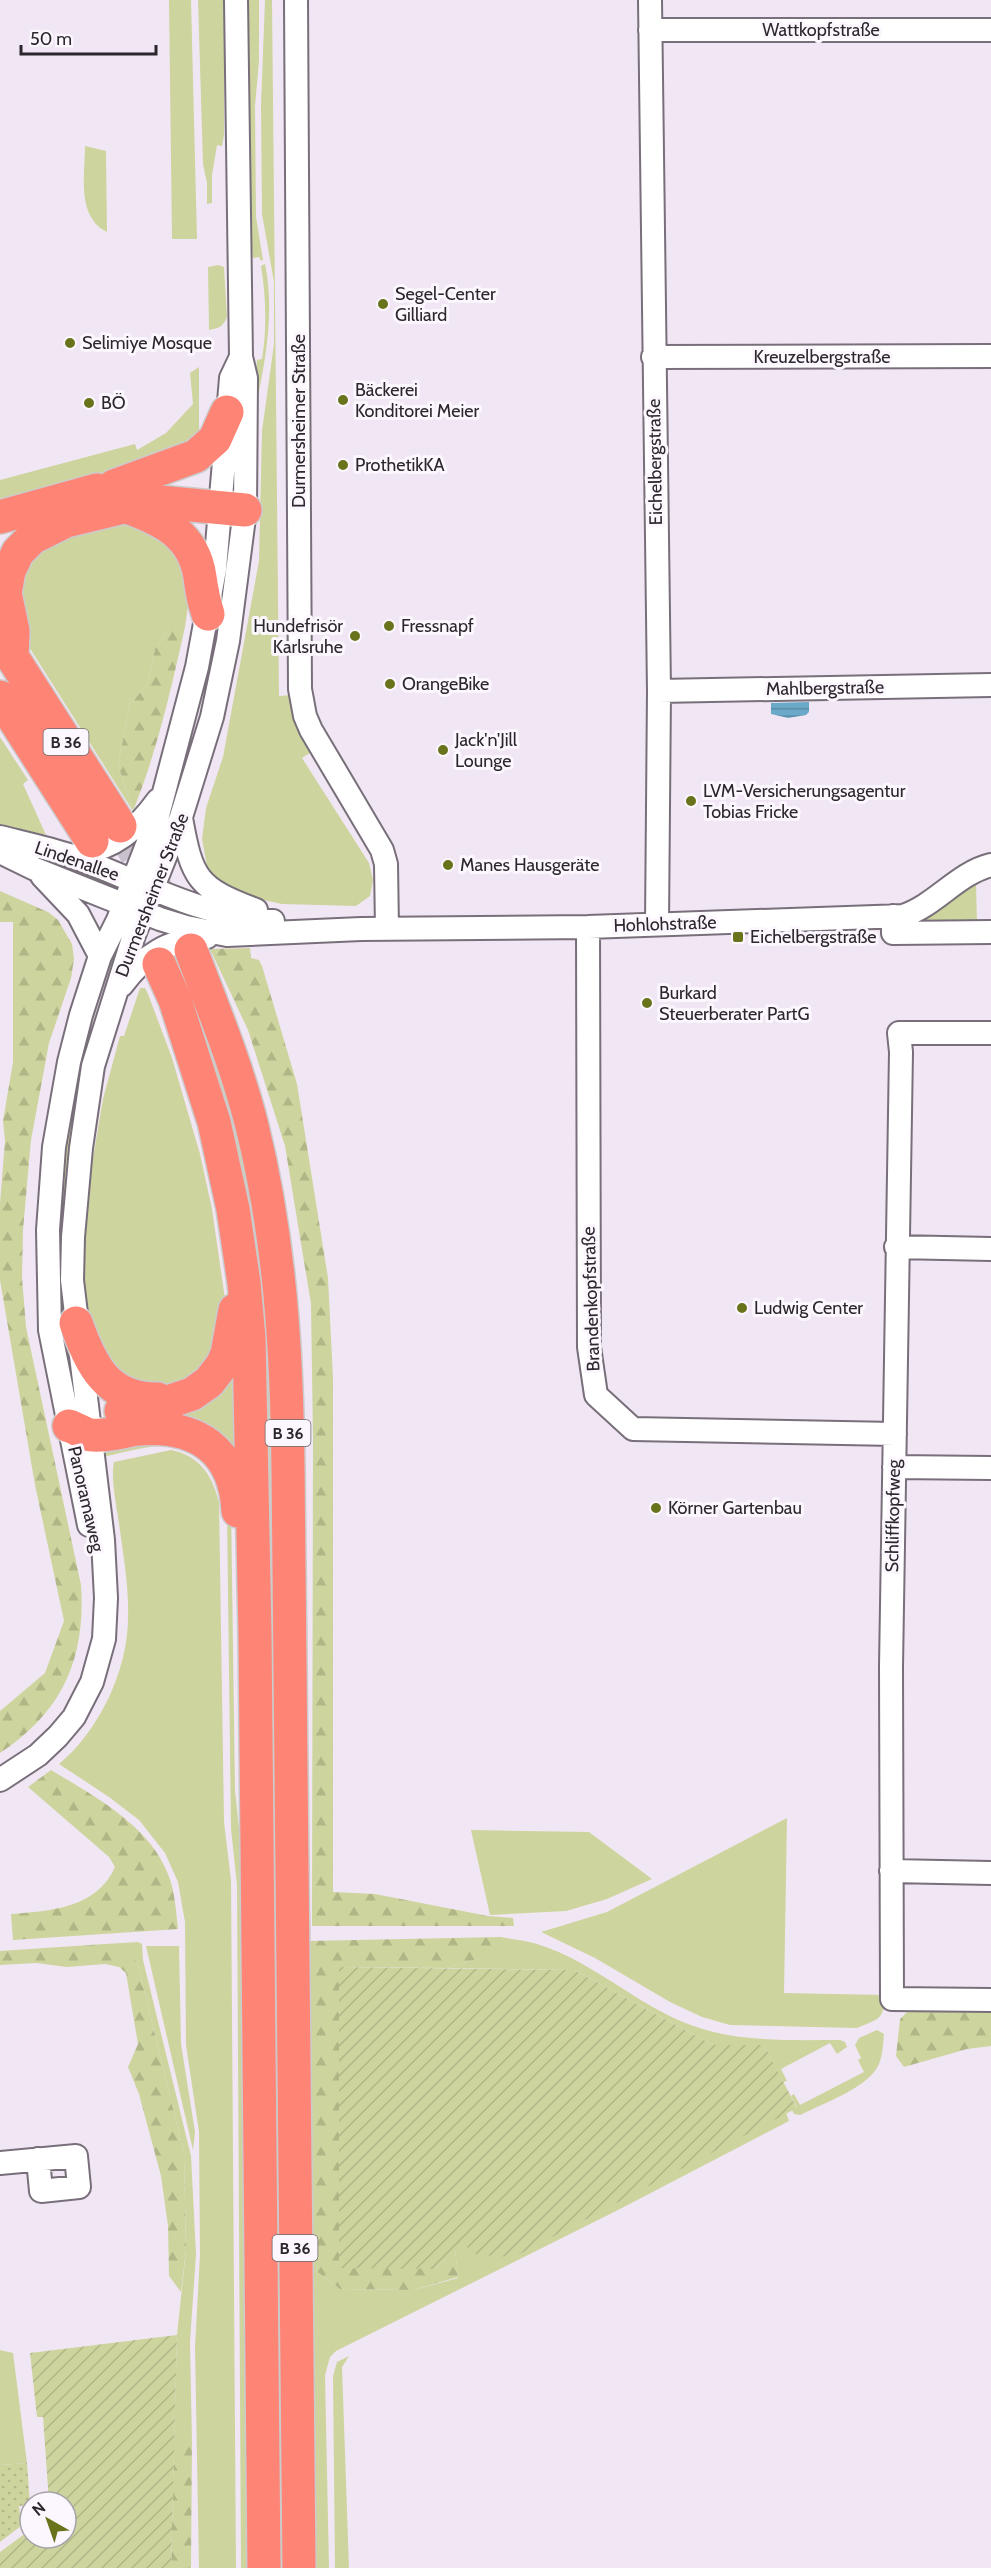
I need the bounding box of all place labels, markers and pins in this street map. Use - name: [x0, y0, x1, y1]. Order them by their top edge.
- place label: Segel-Center Gilliard: [395, 283, 496, 326]
- marker: Segel-Center Gilliard: [376, 297, 390, 311]
- place label: Selimiye Mosque: [82, 332, 212, 354]
- marker: Selimiye Mosque: [63, 336, 77, 350]
- place label: Bäckerei Konditorei Meier: [355, 379, 479, 422]
- place label: BÖ: [101, 392, 126, 414]
- marker: Bäckerei Konditorei Meier: [336, 393, 350, 407]
- marker: BÖ: [82, 396, 96, 410]
- place label: ProthetikKA: [355, 454, 445, 476]
- marker: ProthetikKA: [336, 458, 350, 472]
- place label: Hundefrisör Karlsruhe: [253, 615, 343, 658]
- place label: Fressnapf: [401, 615, 474, 637]
- marker: Fressnapf: [382, 619, 396, 633]
- marker: Hundefrisör Karlsruhe: [348, 629, 362, 643]
- place label: OrangeBike: [402, 673, 489, 695]
- marker: OrangeBike: [383, 677, 397, 691]
- place label: Jack'n'Jill Lounge: [454, 729, 518, 772]
- marker: Jack'n'Jill Lounge: [436, 743, 450, 757]
- place label: LVM-Versicherungsagentur Tobias Fricke: [703, 780, 906, 823]
- marker: LVM-Versicherungsagentur Tobias Fricke: [684, 794, 698, 808]
- place label: Manes Hausgeräte: [460, 854, 599, 876]
- marker: Manes Hausgeräte: [441, 858, 455, 872]
- place label: Eichelbergstraße: [750, 926, 877, 948]
- marker: Eichelbergstraße: [731, 930, 745, 944]
- place label: Burkard Steuerberater PartG: [659, 982, 810, 1025]
- marker: Burkard Steuerberater PartG: [640, 996, 654, 1010]
- place label: Ludwig Center: [754, 1297, 863, 1319]
- marker: Ludwig Center: [735, 1301, 749, 1315]
- place label: Körner Gartenbau: [668, 1497, 802, 1519]
- marker: Körner Gartenbau: [649, 1501, 663, 1515]

